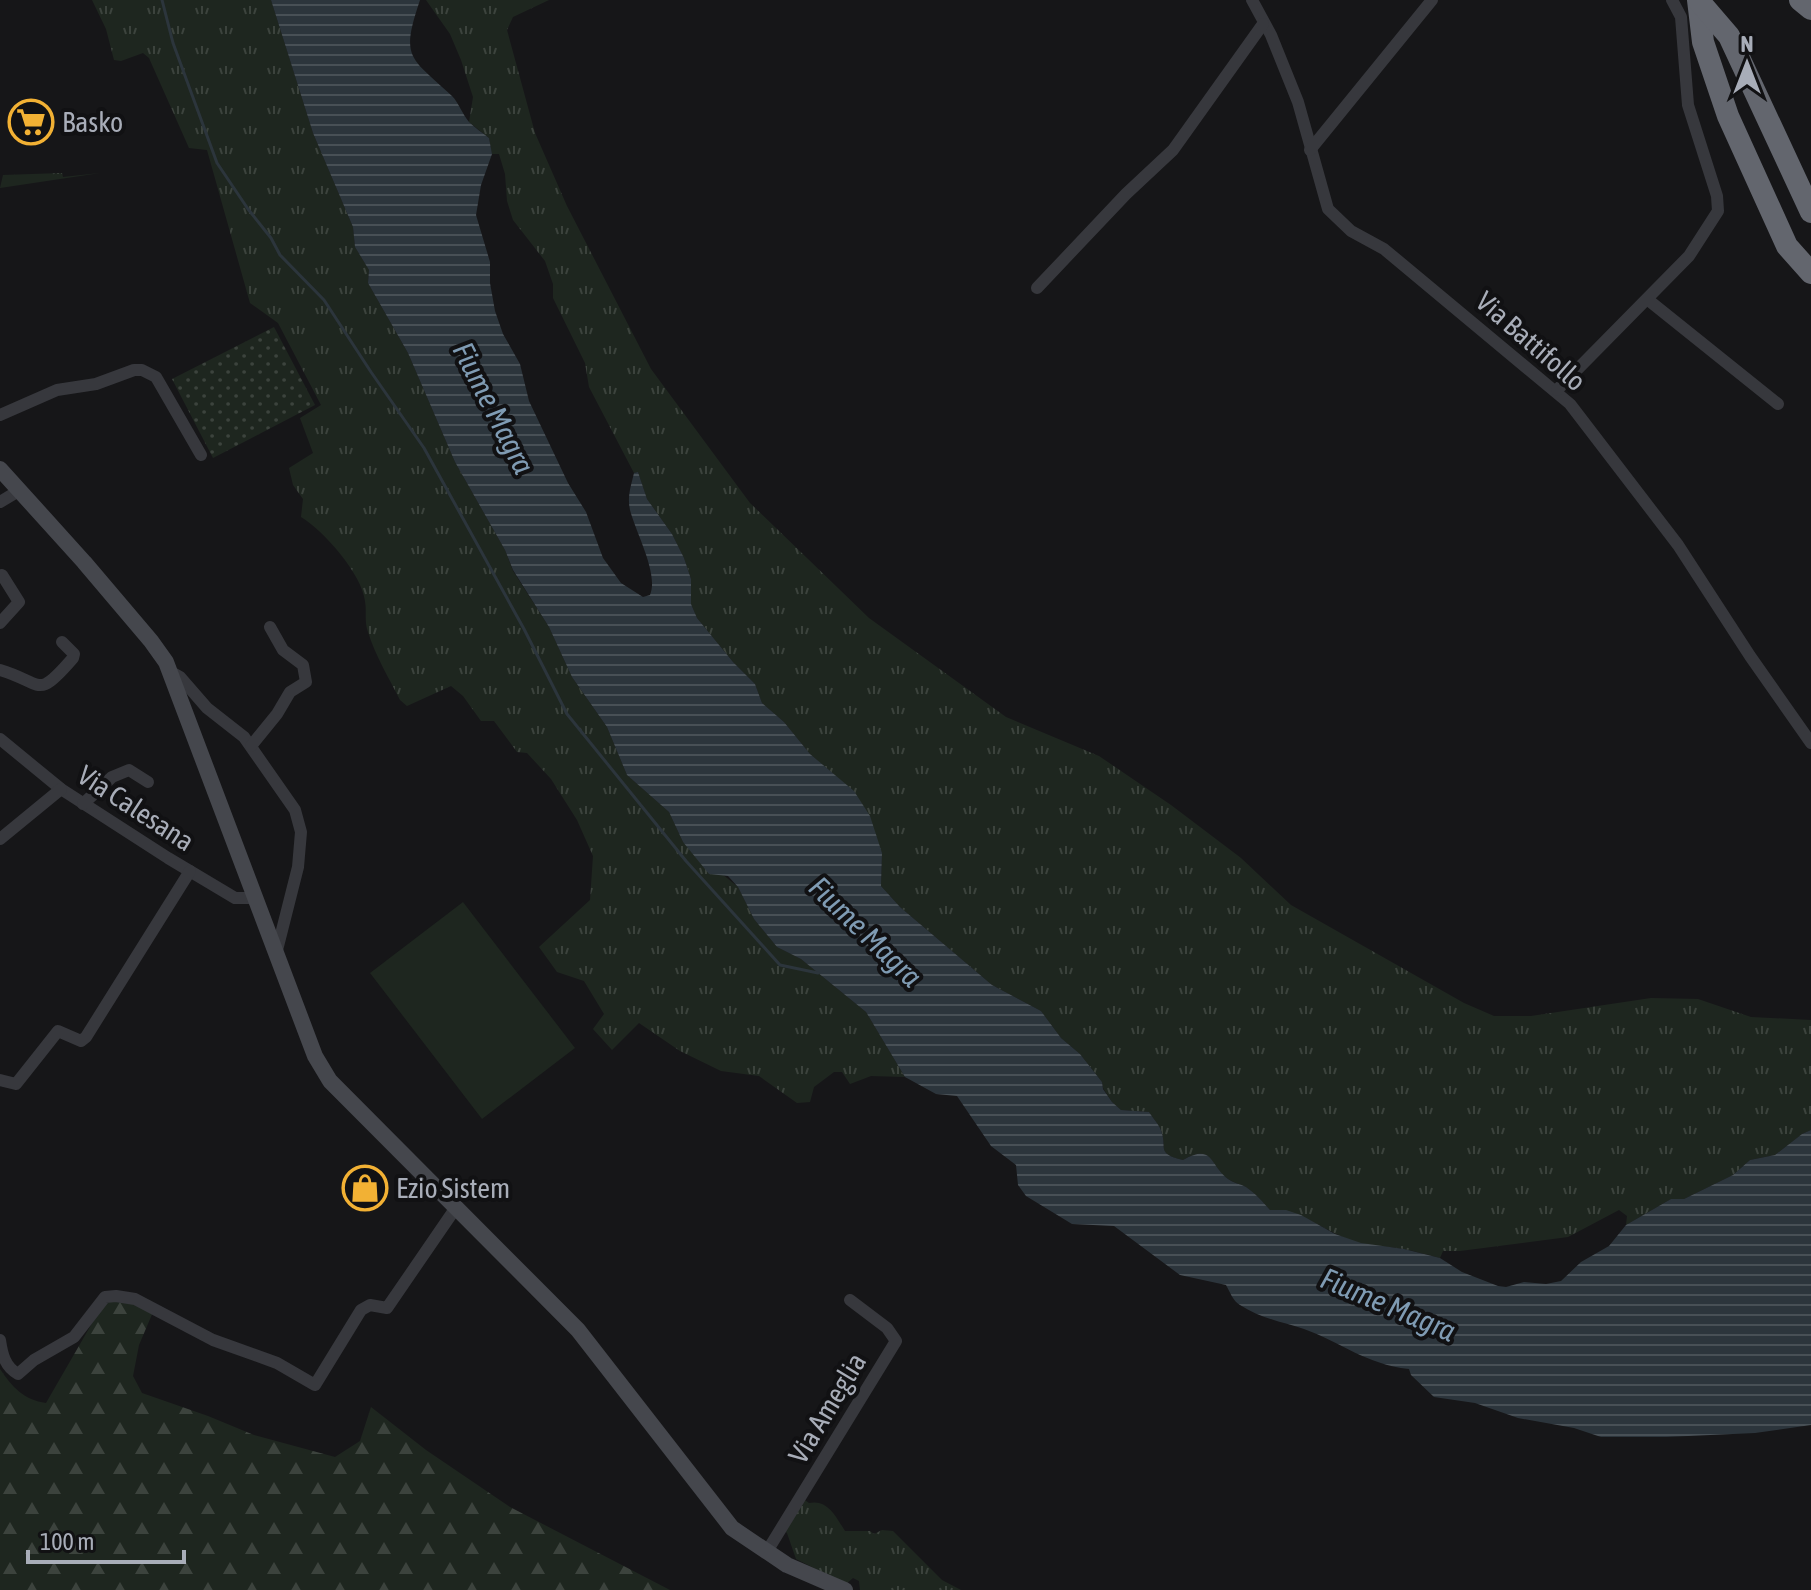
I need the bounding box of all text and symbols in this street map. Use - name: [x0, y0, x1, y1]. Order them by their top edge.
- north arrow: [1707, 24, 1787, 104]
- text: N: [1741, 31, 1753, 57]
- supermarket icon: Basko: [7, 98, 55, 146]
- place label: Basko: [62, 106, 123, 138]
- street label: Via Battifollo: [1470, 285, 1592, 397]
- water label: Fiume Magra: [446, 336, 541, 479]
- street label: Via Calesana: [72, 759, 200, 857]
- water label: Fiume Magra: [802, 869, 929, 993]
- shop icon: Ezio Sistem: [341, 1164, 389, 1212]
- place label: Ezio Sistem: [396, 1172, 510, 1204]
- water label: Fiume Magra: [1316, 1261, 1461, 1348]
- street label: Via Ameglia: [782, 1347, 872, 1469]
- scale bar: [28, 1514, 184, 1564]
- text: 100 m: [40, 1528, 94, 1555]

